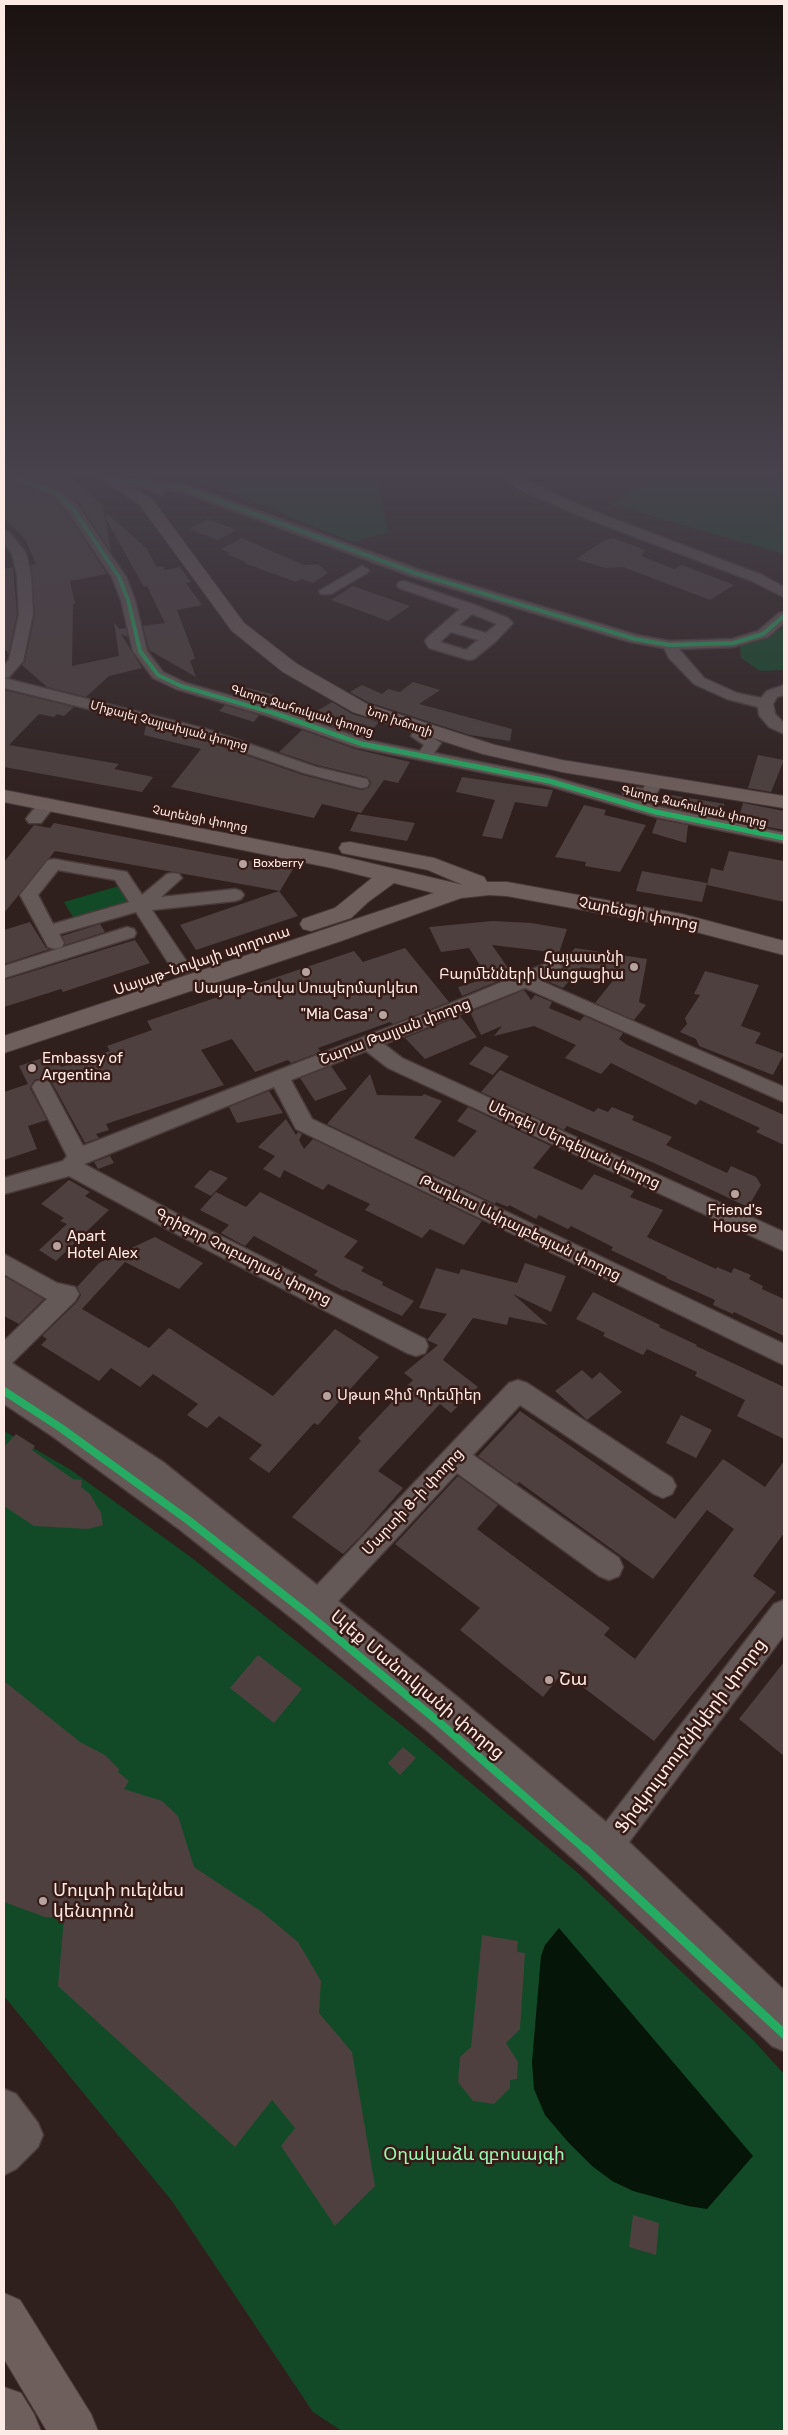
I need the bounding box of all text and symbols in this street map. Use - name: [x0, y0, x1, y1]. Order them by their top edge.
- street label: Գևորգ Ջահուկյան փողոց: [229, 682, 375, 740]
- street label: Միքայել Չայլախյան փողոց: [89, 698, 249, 754]
- street label: Նոր խճուղի: [365, 704, 435, 740]
- street label: Գևորգ Ջահուկյան փողոց: [620, 783, 768, 831]
- street label: Չարենցի փողոց: [151, 803, 249, 835]
- place label: Boxberry: [253, 857, 304, 871]
- marker: Boxberry: [237, 858, 249, 870]
- street label: Չարենցի փողոց: [577, 894, 699, 934]
- street label: Սայաթ-Նովայի պողոտա: [111, 922, 293, 1000]
- place label: Հայաստնի Բարմենների Ասոցացիա: [439, 949, 624, 984]
- marker: Հայաստնի Բարմենների Ասոցացիա: [628, 961, 640, 973]
- marker: Սայաթ-Նովա Սուպերմարկետ: [300, 966, 312, 978]
- place label: Սայաթ-Նովա Սուպերմարկետ: [194, 980, 418, 998]
- street label: Շարա Թալյան փողոց: [317, 995, 473, 1069]
- place label: "Mia Casa": [300, 1006, 373, 1024]
- marker: "Mia Casa": [377, 1009, 389, 1021]
- place label: Embassy of Argentina: [42, 1050, 123, 1085]
- marker: Embassy of Argentina: [26, 1062, 38, 1074]
- street label: Սերգեյ Մերգելյան փողոց: [485, 1097, 663, 1193]
- street label: Թադևոս Ավդալբեգյան փողոց: [416, 1171, 624, 1285]
- marker: Friend's House: [729, 1188, 741, 1200]
- place label: Friend's House: [708, 1202, 762, 1237]
- street label: Գրիգոր Չուբարյան փողոց: [152, 1205, 334, 1309]
- place label: Apart Hotel Alex: [67, 1228, 138, 1263]
- marker: Apart Hotel Alex: [51, 1240, 63, 1252]
- place label: Սթար Ջիմ Պրեմիեր: [337, 1387, 482, 1405]
- marker: Սթար Ջիմ Պրեմիեր: [321, 1390, 333, 1402]
- street label: Մարտի 8-ի փողոց: [359, 1445, 467, 1559]
- street label: Ալեք Մանուկյանի փողոց: [326, 1606, 508, 1764]
- street label: Ֆիզկուլտուրնիկերի փողոց: [611, 1634, 771, 1838]
- place label: Շա: [559, 1669, 587, 1691]
- marker: Շա: [543, 1674, 555, 1686]
- place label: Մուլտի ուելնես կենտրոն: [53, 1880, 184, 1922]
- marker: Մուլտի ուելնես կենտրոն: [37, 1895, 49, 1907]
- park label: Օղակաձև զբոսայգի: [383, 2144, 565, 2166]

